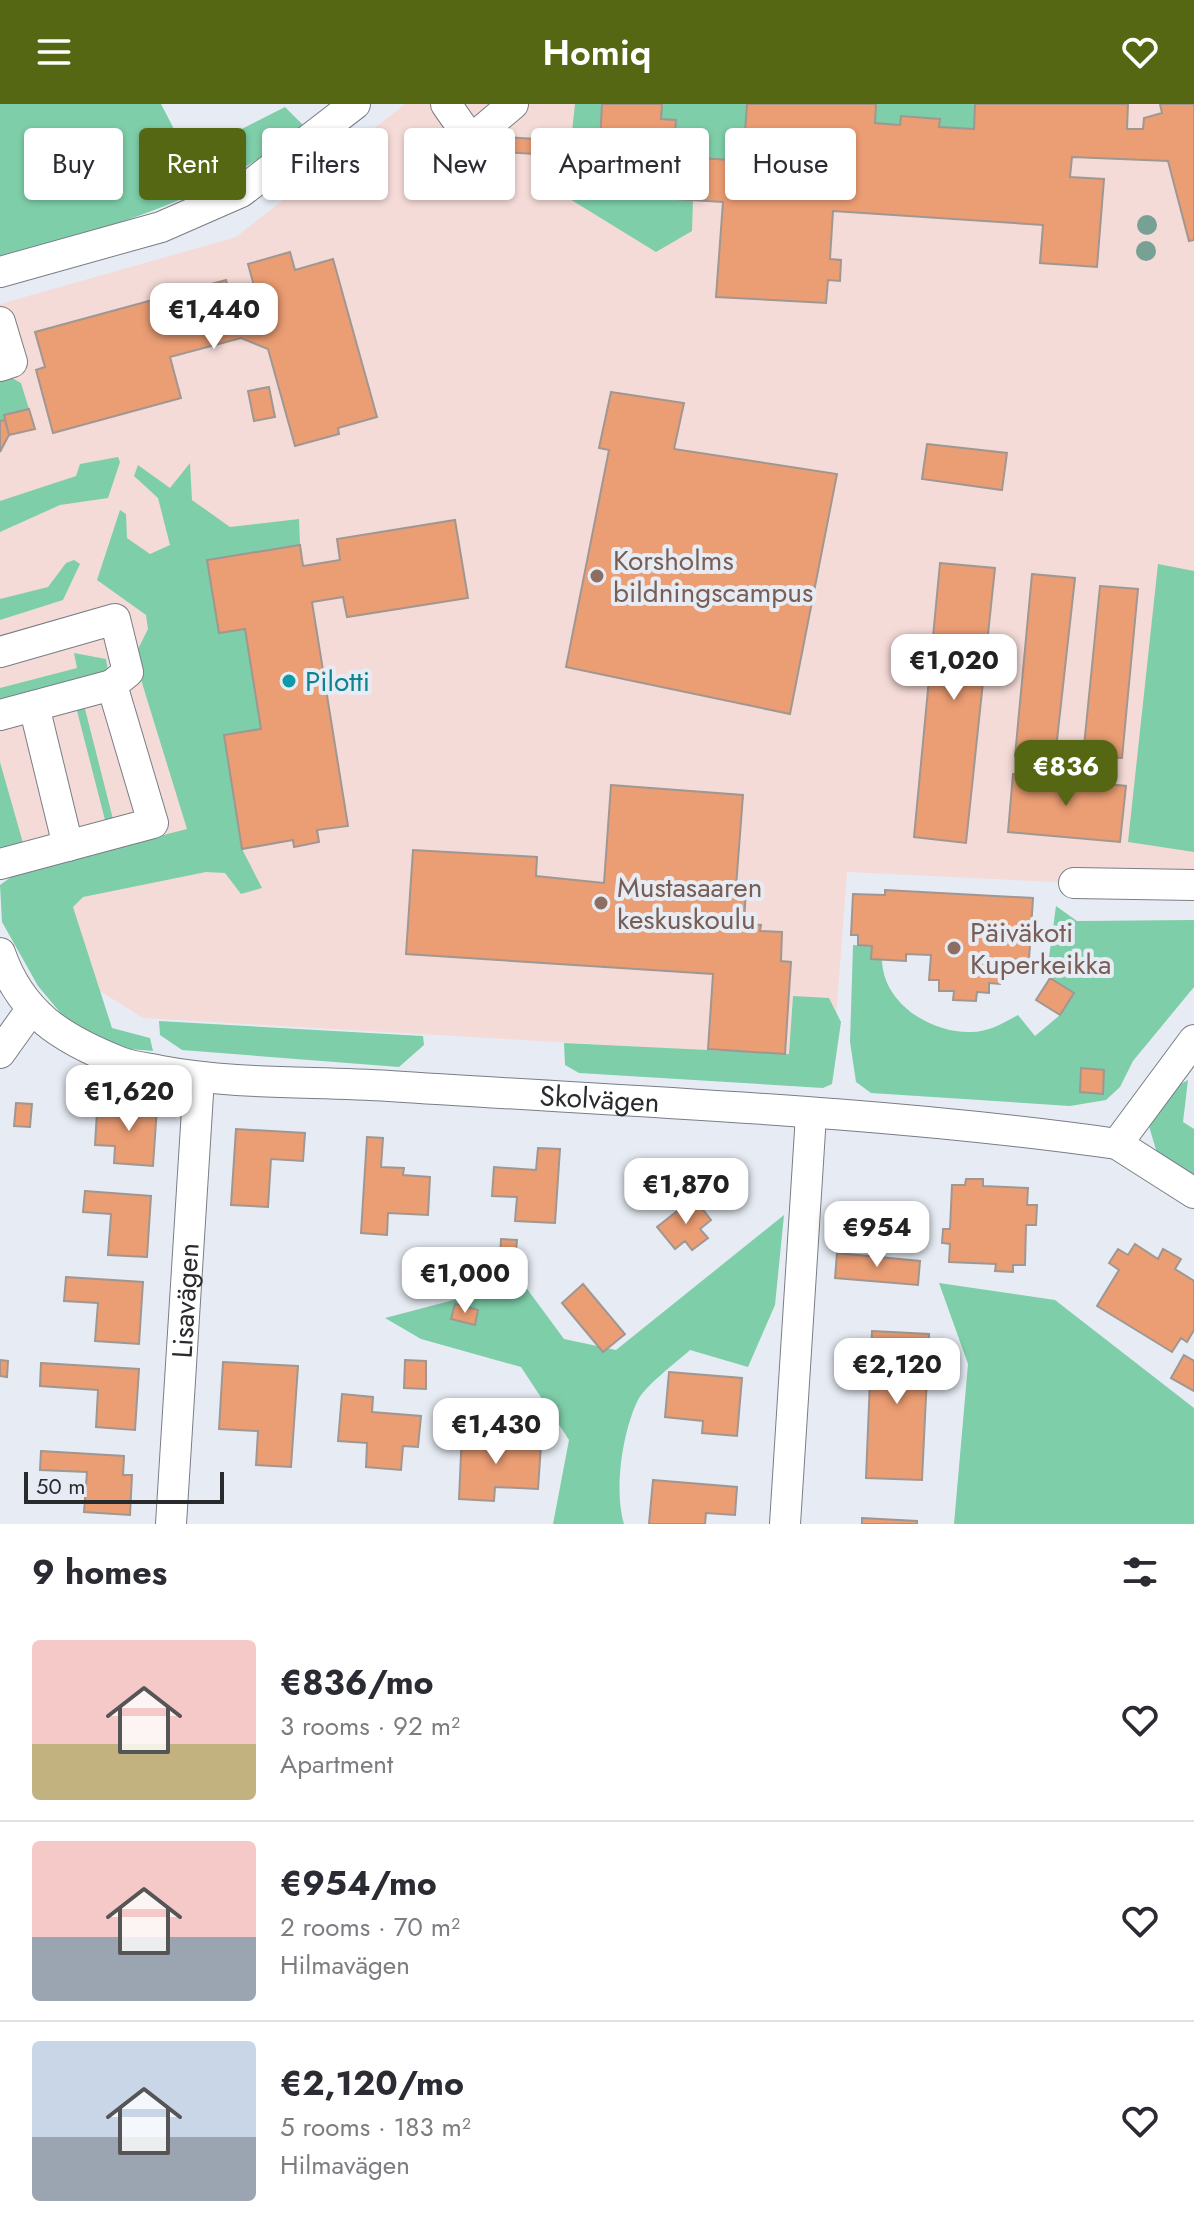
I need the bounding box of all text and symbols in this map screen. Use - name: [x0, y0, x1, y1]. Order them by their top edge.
- text: Homiq: [543, 26, 651, 78]
- icon: menu: [32, 30, 76, 74]
- icon: heart: [1118, 30, 1162, 74]
- chip: Buy: [24, 128, 123, 200]
- chip: Rent: [139, 128, 246, 200]
- chip: Filters: [262, 128, 388, 200]
- chip: New: [404, 128, 515, 200]
- chip: Apartment: [531, 128, 709, 200]
- chip: House: [725, 128, 856, 200]
- pin: €1,440: [149, 283, 279, 351]
- text: €1,440: [168, 290, 260, 328]
- place label: Korsholms bildningscampus: [613, 540, 813, 613]
- marker: Korsholms bildningscampus: [588, 567, 606, 585]
- pin: €1,020: [889, 634, 1019, 702]
- text: €1,020: [909, 641, 999, 679]
- place label: Pilotti: [305, 661, 370, 702]
- marker: Pilotti: [280, 672, 298, 690]
- pin: €836: [1019, 740, 1113, 808]
- text: €836: [1033, 747, 1099, 785]
- place label: Mustasaaren keskuskoulu: [617, 867, 762, 940]
- marker: Mustasaaren keskuskoulu: [592, 894, 610, 912]
- place label: Päiväkoti Kuperkeikka: [970, 912, 1111, 985]
- marker: Päiväkoti Kuperkeikka: [945, 939, 963, 957]
- pin: €1,620: [64, 1065, 194, 1133]
- text: €1,620: [84, 1072, 174, 1110]
- street label: Skolvägen: [538, 1075, 661, 1123]
- pin: €1,870: [621, 1158, 751, 1226]
- text: €1,870: [642, 1165, 730, 1203]
- pin: €954: [830, 1201, 924, 1269]
- text: €954: [842, 1208, 912, 1246]
- street label: Lisavägen: [161, 1242, 209, 1359]
- pin: €1,000: [400, 1247, 530, 1315]
- text: €1,000: [420, 1254, 510, 1292]
- pin: €2,120: [832, 1338, 962, 1406]
- text: €2,120: [852, 1345, 942, 1383]
- pin: €1,430: [431, 1398, 561, 1466]
- text: €1,430: [451, 1405, 541, 1443]
- scale bar: [24, 1468, 224, 1504]
- text: 50 m: [36, 1470, 85, 1502]
- text: 9 homes: [32, 1548, 167, 1597]
- icon: filters: [1118, 1550, 1162, 1594]
- text: €836/mo: [280, 1658, 434, 1707]
- icon: home: [96, 1672, 192, 1768]
- icon: heart: [1118, 1698, 1162, 1742]
- text: 3 rooms · 92 m²: [280, 1707, 460, 1745]
- text: Apartment: [280, 1745, 393, 1783]
- text: €954/mo: [280, 1859, 437, 1908]
- icon: home: [96, 1873, 192, 1969]
- icon: heart: [1118, 1899, 1162, 1943]
- text: 2 rooms · 70 m²: [280, 1908, 460, 1946]
- text: Hilmavägen: [280, 1946, 410, 1984]
- text: €2,120/mo: [280, 2059, 464, 2108]
- icon: home: [96, 2073, 192, 2169]
- icon: heart: [1118, 2099, 1162, 2143]
- text: 5 rooms · 183 m²: [280, 2108, 471, 2146]
- text: Hilmavägen: [280, 2146, 410, 2184]

